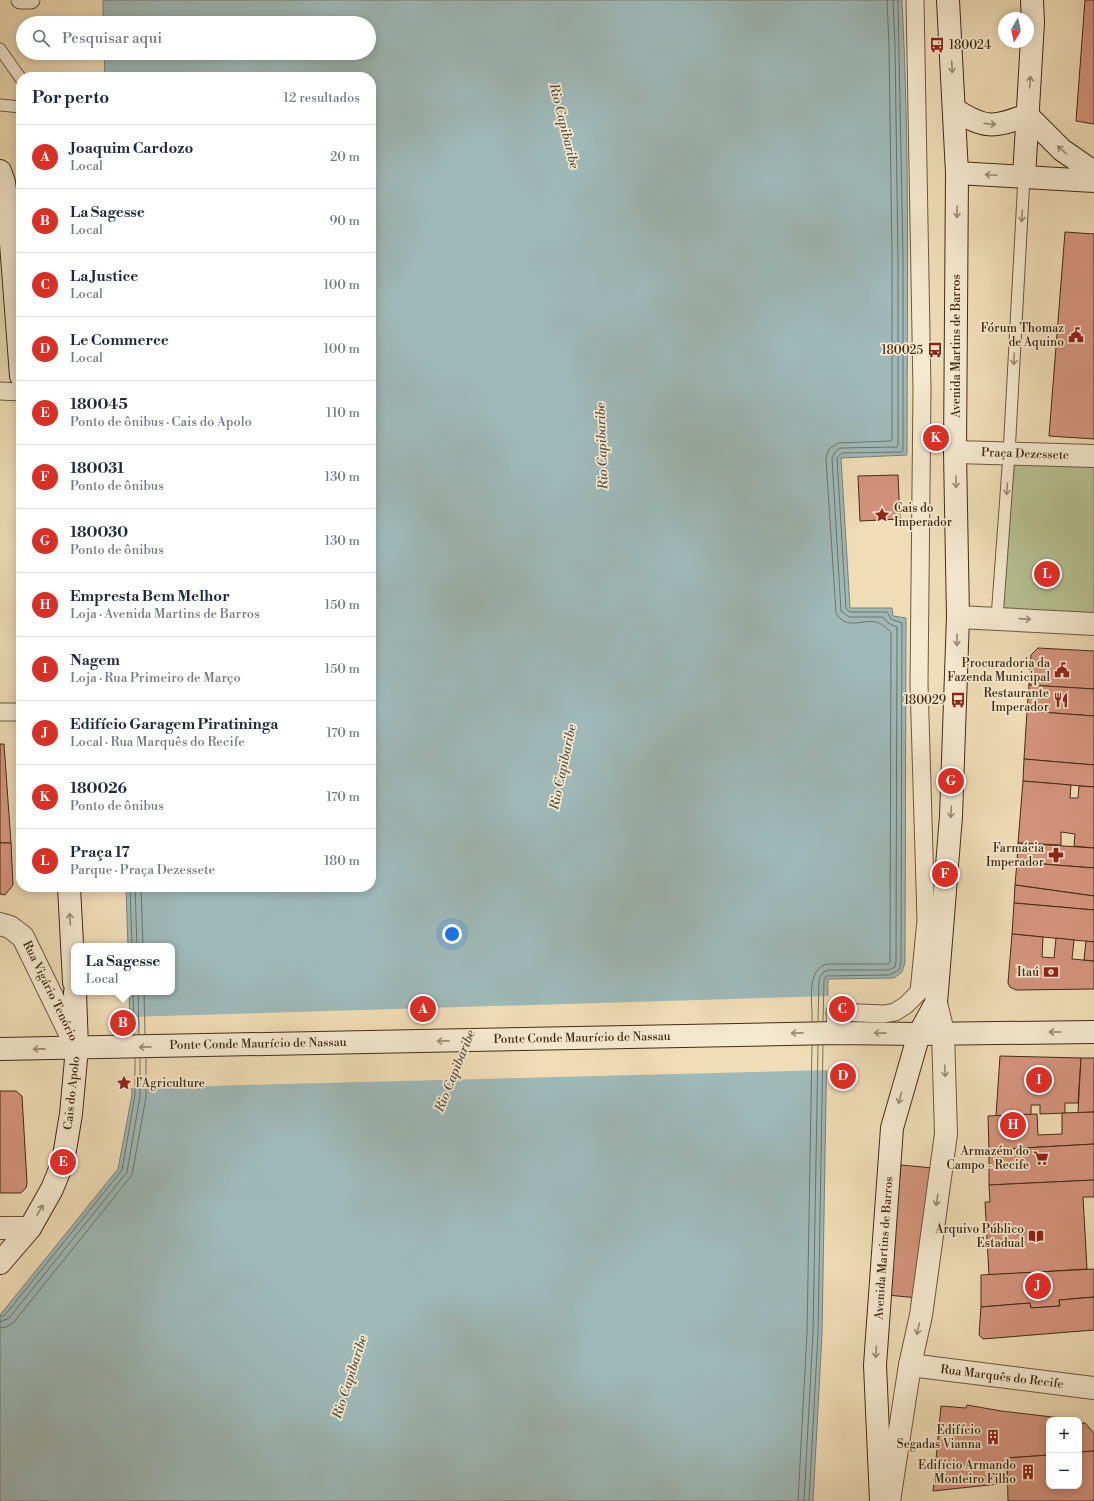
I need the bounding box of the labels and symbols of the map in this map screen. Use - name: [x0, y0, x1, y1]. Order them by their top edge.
- north arrow: [998, 12, 1034, 48]
- bus stop icon: 180024: [928, 36, 946, 54]
- place label: 180024: [949, 38, 991, 53]
- one-way arrow: [949, 60, 956, 73]
- one-way arrow: [1026, 76, 1033, 89]
- water label: Rio Capibaribe: [545, 81, 582, 170]
- one-way arrow: [983, 120, 996, 128]
- one-way arrow: [1057, 145, 1067, 154]
- one-way arrow: [985, 171, 998, 179]
- one-way arrow: [953, 205, 961, 218]
- one-way arrow: [1019, 209, 1026, 222]
- street label: Avenida Martins de Barros: [949, 274, 964, 419]
- place label: Fórum Thomaz de Aquino: [980, 321, 1064, 350]
- public building icon: Fórum Thomaz de Aquino: [1067, 326, 1085, 344]
- bus stop icon: 180025: [926, 341, 944, 359]
- place label: 180025: [882, 343, 923, 358]
- one-way arrow: [1011, 352, 1018, 365]
- water label: Rio Capibaribe: [592, 402, 612, 491]
- pin: K: [923, 423, 949, 453]
- street label: Praça Dezessete: [981, 445, 1069, 463]
- one-way arrow: [952, 475, 960, 488]
- one-way arrow: [1003, 482, 1010, 495]
- place label: Cais do Imperador: [894, 501, 952, 530]
- place icon: Cais do Imperador: [873, 506, 891, 524]
- pin: L: [1034, 559, 1060, 589]
- one-way arrow: [1018, 616, 1031, 623]
- one-way arrow: [953, 633, 961, 646]
- place label: Procuradoria da Fazenda Municipal: [947, 656, 1051, 685]
- public building icon: Procuradoria da Fazenda Municipal: [1053, 661, 1071, 679]
- place label: Restaurante Imperador: [983, 686, 1049, 715]
- bus stop icon: 180029: [949, 691, 967, 709]
- restaurant icon: Restaurante Imperador: [1052, 691, 1070, 709]
- place label: 180029: [904, 693, 946, 708]
- water label: Rio Capibaribe: [546, 723, 580, 812]
- pin: G: [938, 766, 964, 796]
- one-way arrow: [947, 805, 955, 818]
- place label: Farmácia Imperador: [986, 841, 1045, 870]
- pharmacy icon: Farmácia Imperador: [1047, 846, 1065, 864]
- pin: F: [932, 859, 958, 889]
- one-way arrow: [67, 913, 74, 926]
- your location: [442, 924, 462, 944]
- street label: Rua Vigário Tenório: [19, 938, 81, 1044]
- bank icon: Itaú: [1042, 963, 1060, 981]
- place label: Itaú: [1017, 965, 1039, 980]
- pin: A: [410, 994, 436, 1024]
- pin: C: [829, 994, 855, 1024]
- pin: B: [110, 1008, 136, 1038]
- water label: Rio Capibaribe: [431, 1028, 479, 1115]
- one-way arrow: [1049, 1028, 1062, 1036]
- street label: Ponte Conde Maurício de Nassau: [493, 1029, 671, 1047]
- one-way arrow: [874, 1029, 887, 1037]
- one-way arrow: [791, 1030, 804, 1037]
- street label: Ponte Conde Maurício de Nassau: [169, 1035, 347, 1053]
- one-way arrow: [437, 1037, 450, 1044]
- one-way arrow: [139, 1043, 152, 1050]
- one-way arrow: [33, 1045, 46, 1052]
- street label: Cais do Apolo: [61, 1055, 83, 1131]
- pin: D: [830, 1061, 856, 1091]
- one-way arrow: [941, 1064, 949, 1077]
- pin: I: [1026, 1065, 1052, 1095]
- place icon: l’Agriculture: [115, 1074, 133, 1092]
- place label: l’Agriculture: [136, 1076, 205, 1091]
- one-way arrow: [896, 1091, 903, 1104]
- pin: H: [1000, 1110, 1026, 1140]
- place label: Armazém do Campo - Recife: [946, 1144, 1029, 1173]
- pin: E: [50, 1147, 76, 1177]
- supermarket icon: Armazém do Campo - Recife: [1032, 1149, 1050, 1167]
- street label: Avenida Martins de Barros: [871, 1176, 896, 1321]
- one-way arrow: [933, 1194, 941, 1207]
- one-way arrow: [37, 1204, 45, 1216]
- place label: Arquivo Público Estadual: [934, 1222, 1024, 1251]
- library icon: Arquivo Público Estadual: [1027, 1227, 1045, 1245]
- pin: J: [1025, 1271, 1051, 1301]
- one-way arrow: [913, 1322, 921, 1335]
- water label: Rio Capibaribe: [329, 1333, 371, 1422]
- one-way arrow: [872, 1345, 880, 1358]
- street label: Rua Marquês do Recife: [940, 1362, 1064, 1392]
- place label: Edifício Segadas Vianna: [897, 1423, 982, 1452]
- building icon: Edifício Segadas Vianna: [984, 1428, 1002, 1446]
- place label: Edifício Armando Monteiro Filho: [918, 1458, 1016, 1487]
- building icon: Edifício Armando Monteiro Filho: [1019, 1463, 1037, 1481]

